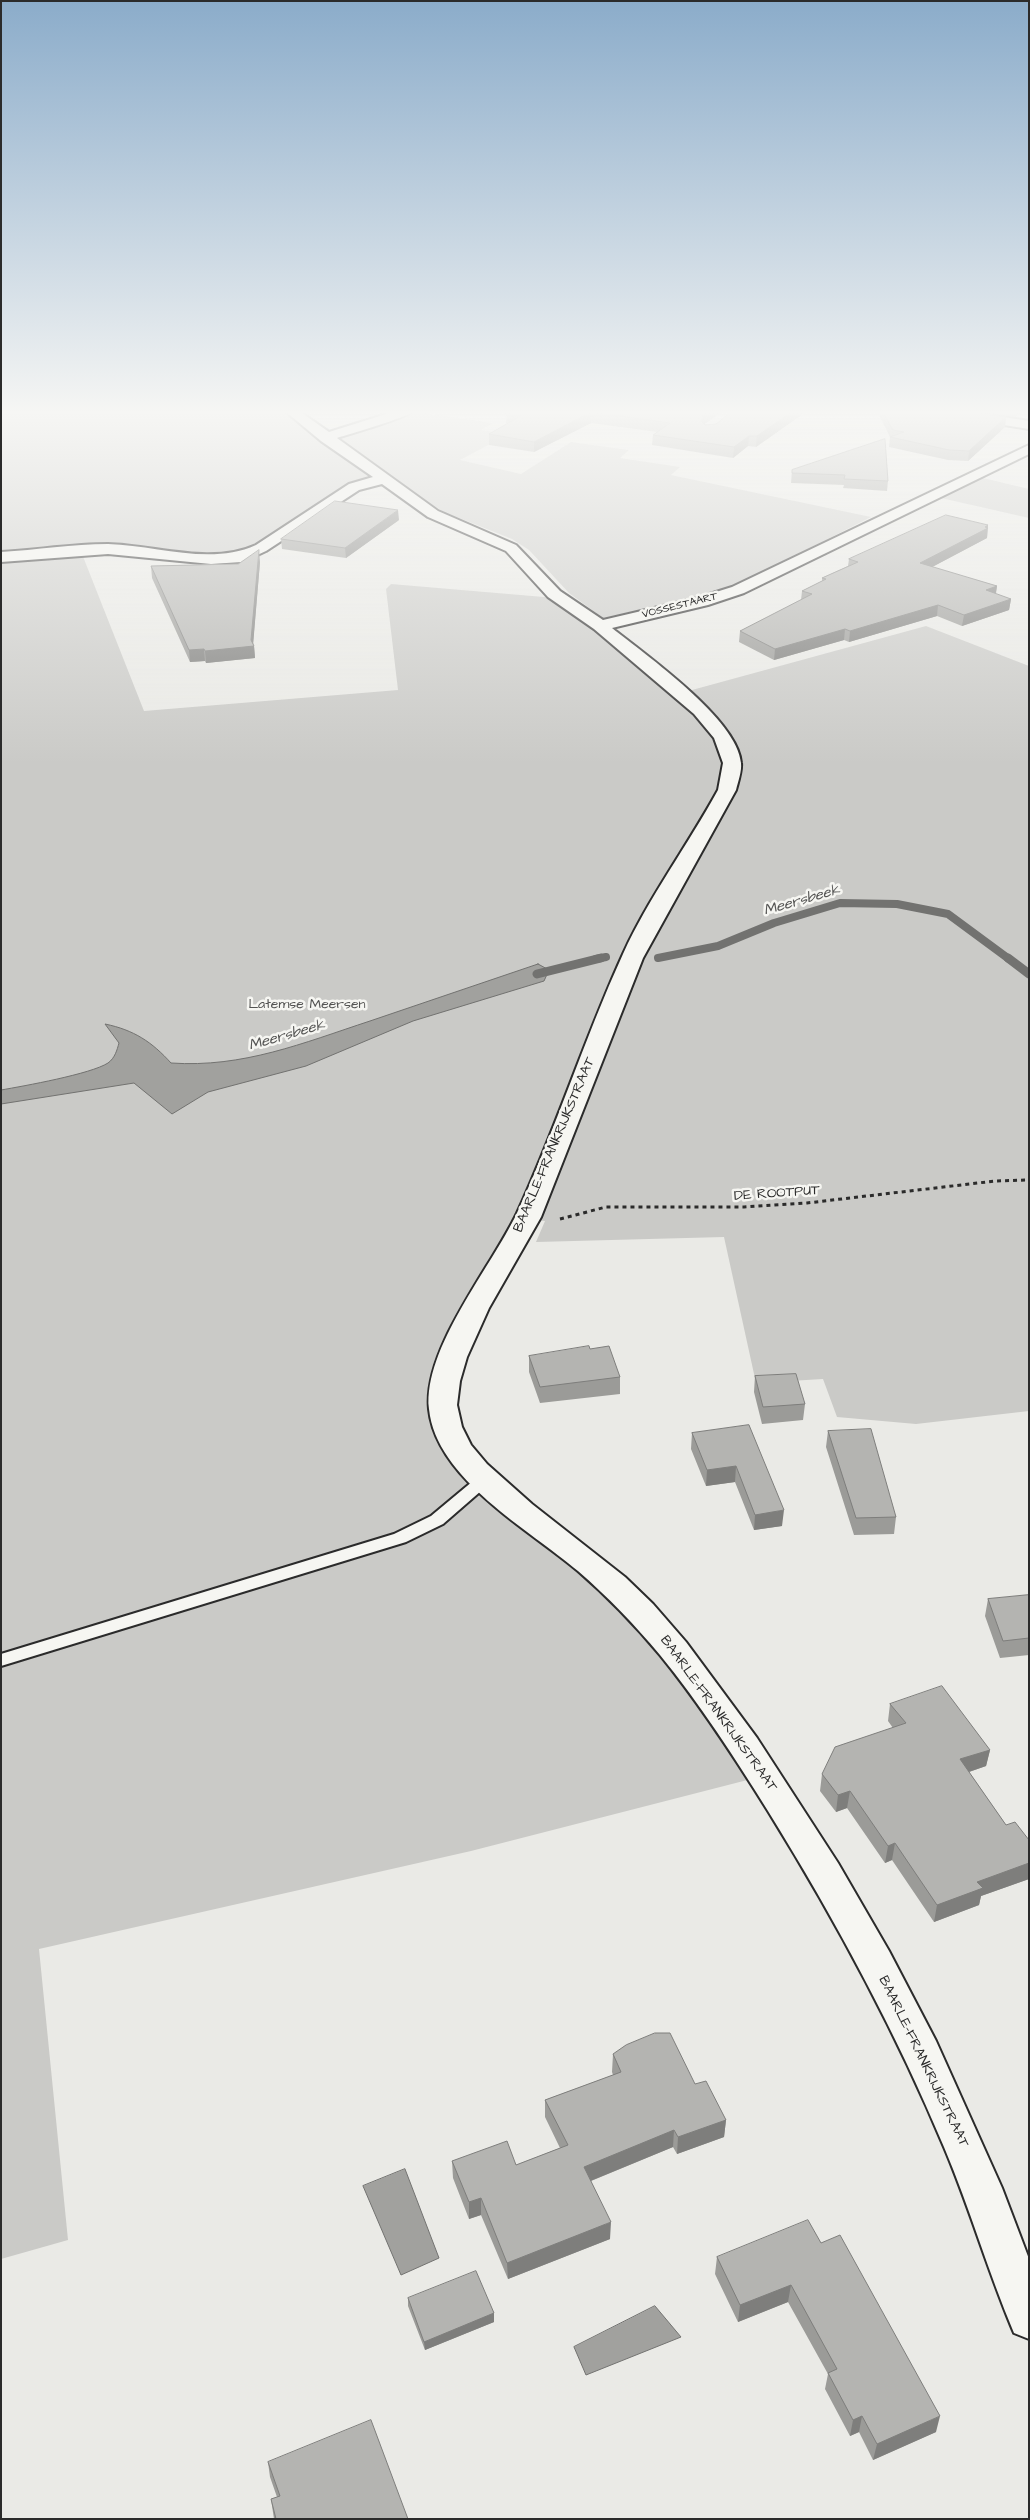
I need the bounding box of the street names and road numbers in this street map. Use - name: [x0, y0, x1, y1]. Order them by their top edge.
- street label: VOSSESTAART: [641, 590, 719, 622]
- street label: BAARLE-FRANKRIJKSTRAAT: [510, 1055, 600, 1235]
- street label: DE ROOTPUT: [734, 1183, 820, 1205]
- street label: BAARLE-FRANKRIJKSTRAAT: [656, 1633, 780, 1795]
- street label: BAARLE-FRANKRIJKSTRAAT: [874, 1974, 972, 2150]

